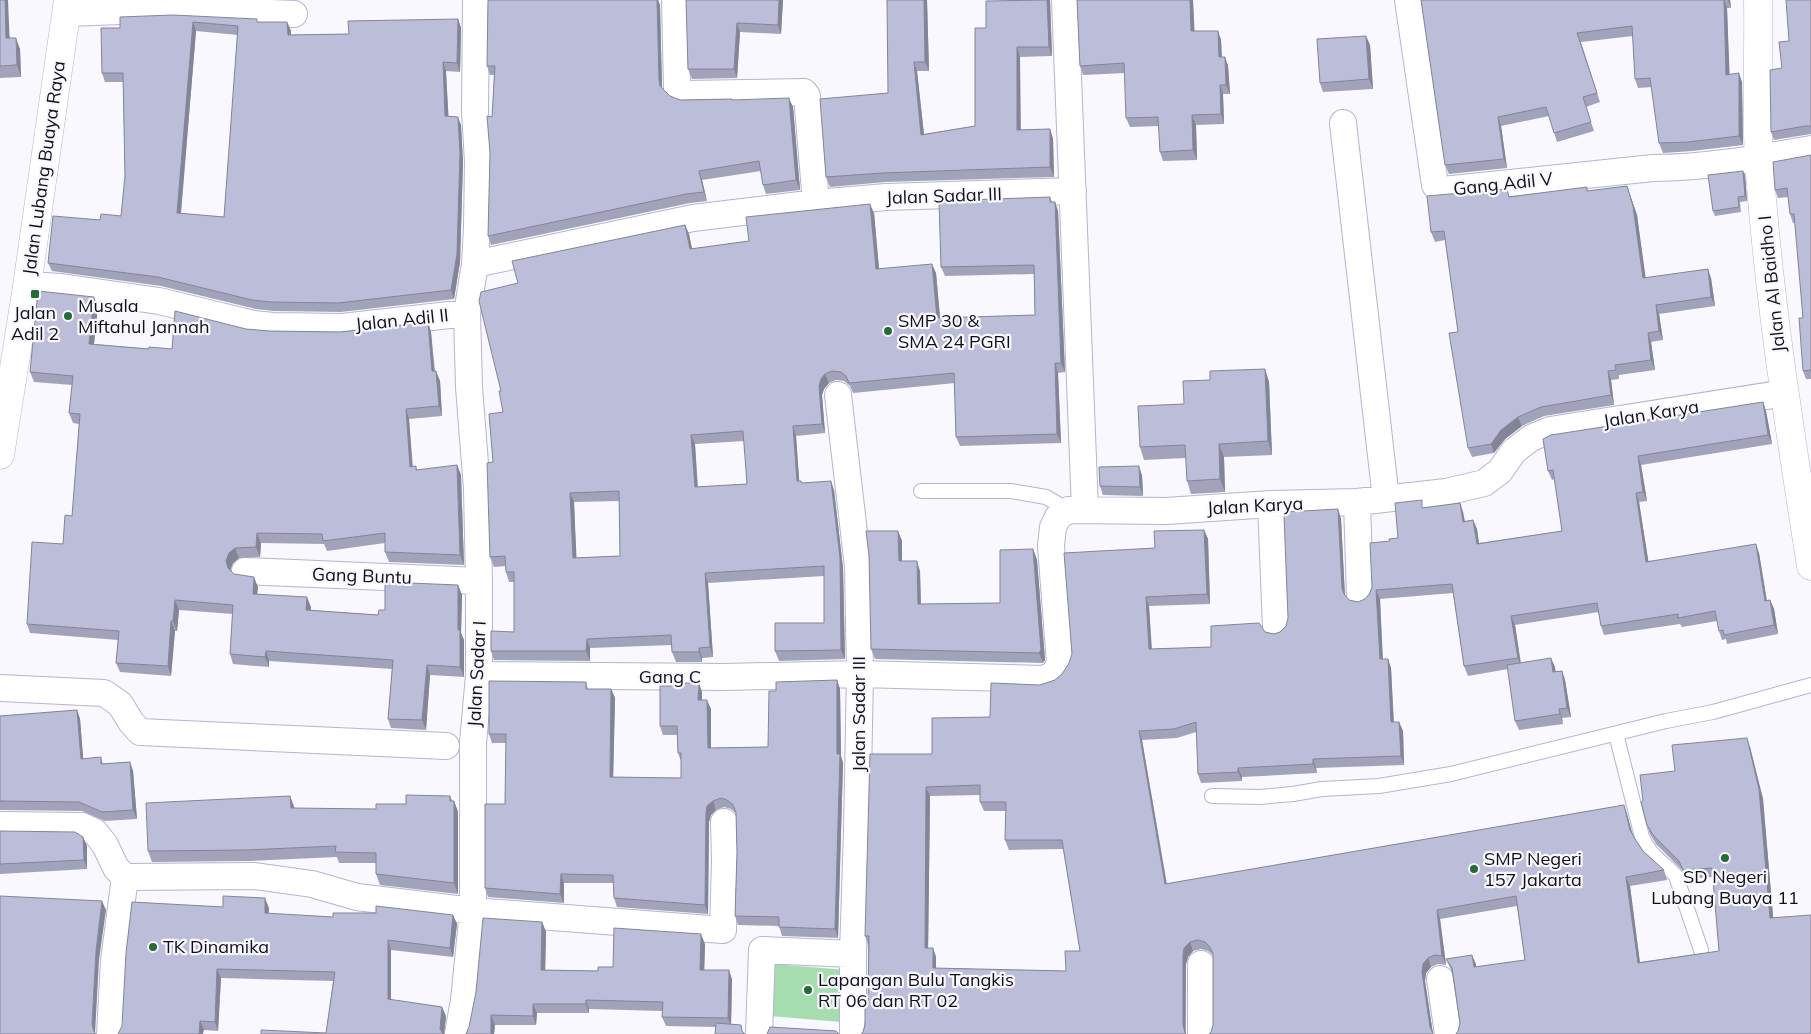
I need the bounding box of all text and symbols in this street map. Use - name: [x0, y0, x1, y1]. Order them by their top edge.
- street label: Jalan Lubang Buaya Raya: [17, 59, 70, 277]
- street label: Gang Adil V: [1452, 167, 1554, 200]
- street label: Jalan Sadar III: [886, 182, 1002, 209]
- street label: Jalan Al Baidho I: [1753, 214, 1790, 354]
- marker: Jalan Adil 2: [29, 288, 41, 300]
- place label: Musala Miftahul Jannah: [78, 294, 210, 338]
- place label: Jalan Adil 2: [11, 301, 59, 345]
- street label: Jalan Adil II: [354, 303, 450, 336]
- place label: SMP 30 & SMA 24 PGRI: [898, 309, 1011, 353]
- marker: Musala Miftahul Jannah: [62, 310, 74, 322]
- marker: SMP 30 & SMA 24 PGRI: [882, 325, 894, 337]
- street label: Jalan Karya: [1601, 395, 1700, 432]
- street label: Jalan Karya: [1206, 491, 1304, 520]
- street label: Gang Buntu: [312, 562, 412, 589]
- street label: Jalan Sadar I: [462, 620, 491, 728]
- street label: Jalan Sadar III: [847, 656, 870, 772]
- street label: Gang C: [639, 665, 701, 688]
- place label: SMP Negeri 157 Jakarta: [1484, 847, 1582, 891]
- marker: SD Negeri Lubang Buaya 11: [1719, 852, 1731, 864]
- marker: SMP Negeri 157 Jakarta: [1468, 863, 1480, 875]
- place label: SD Negeri Lubang Buaya 11: [1651, 865, 1799, 909]
- place label: TK Dinamika: [163, 935, 269, 958]
- marker: TK Dinamika: [147, 941, 159, 953]
- place label: Lapangan Bulu Tangkis RT 06 dan RT 02: [818, 968, 1014, 1012]
- marker: Lapangan Bulu Tangkis RT 06 dan RT 02: [802, 984, 814, 996]

